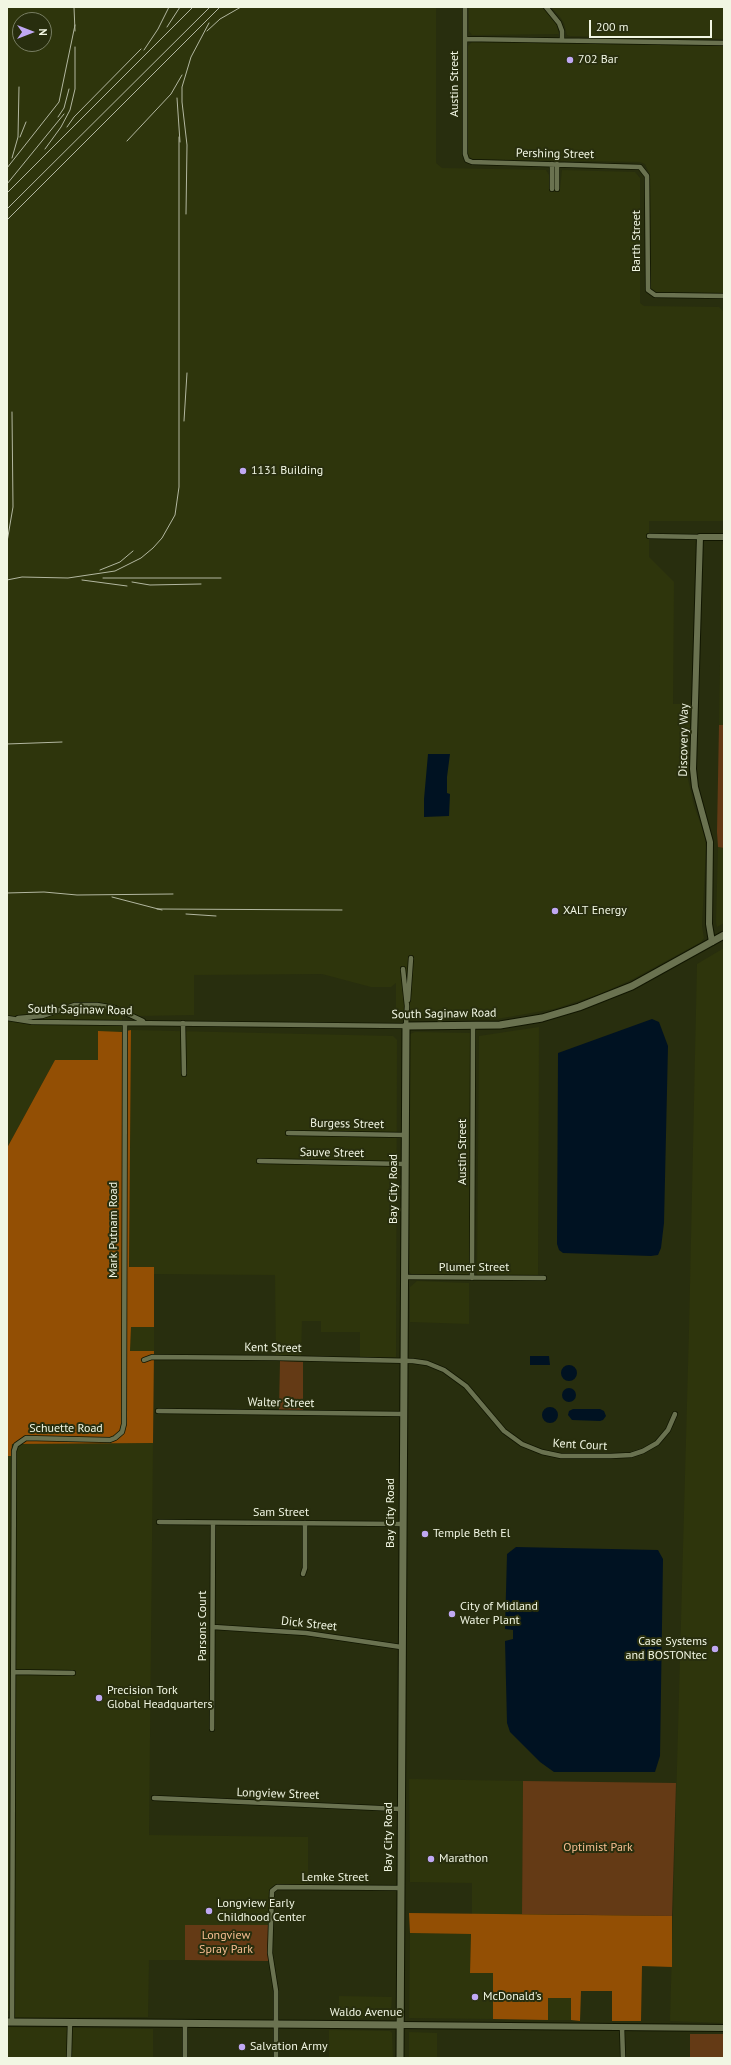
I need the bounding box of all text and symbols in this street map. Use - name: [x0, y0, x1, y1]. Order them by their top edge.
- north arrow: [12, 12, 52, 52]
- scale bar: [591, 12, 714, 38]
- text: 200 m: [596, 19, 629, 34]
- text: N: [36, 28, 50, 36]
- street label: Austin Street: [448, 51, 462, 117]
- place label: 702 Bar: [578, 53, 618, 67]
- marker: 702 Bar: [565, 55, 575, 65]
- street label: Pershing Street: [516, 146, 594, 162]
- street label: Barth Street: [630, 210, 644, 272]
- place label: 1131 Building: [251, 464, 323, 478]
- marker: 1131 Building: [238, 466, 248, 476]
- street label: Discovery Way: [676, 703, 692, 777]
- place label: XALT Energy: [563, 904, 627, 918]
- marker: XALT Energy: [550, 906, 560, 916]
- street label: South Saginaw Road: [27, 1002, 133, 1018]
- street label: South Saginaw Road: [391, 1006, 497, 1022]
- street label: Burgess Street: [310, 1116, 384, 1132]
- street label: Austin Street: [456, 1119, 470, 1185]
- street label: Sauve Street: [300, 1145, 364, 1161]
- street label: Bay City Road: [387, 1154, 401, 1224]
- street label: Mark Putnam Road: [107, 1182, 121, 1278]
- street label: Plumer Street: [439, 1261, 509, 1275]
- street label: Kent Street: [244, 1340, 302, 1356]
- street label: Walter Street: [247, 1395, 315, 1411]
- street label: Schuette Road: [29, 1422, 103, 1436]
- street label: Kent Court: [552, 1436, 608, 1454]
- street label: Bay City Road: [384, 1478, 398, 1548]
- street label: Sam Street: [253, 1506, 309, 1520]
- place label: Temple Beth El: [433, 1527, 510, 1541]
- marker: Temple Beth El: [420, 1529, 430, 1539]
- street label: Parsons Court: [196, 1591, 210, 1661]
- place label: City of Midland Water Plant: [460, 1600, 538, 1628]
- marker: City of Midland Water Plant: [447, 1609, 457, 1619]
- street label: Dick Street: [280, 1614, 338, 1634]
- place label: Case Systems and BOSTONtec: [626, 1635, 707, 1663]
- marker: Case Systems and BOSTONtec: [710, 1644, 720, 1654]
- place label: Precision Tork Global Headquarters: [107, 1684, 212, 1712]
- marker: Precision Tork Global Headquarters: [94, 1693, 104, 1703]
- street label: Longview Street: [236, 1785, 320, 1803]
- street label: Bay City Road: [382, 1802, 396, 1872]
- park label: Optimist Park: [563, 1841, 633, 1855]
- place label: Marathon: [439, 1852, 488, 1866]
- marker: Marathon: [426, 1854, 436, 1864]
- street label: Lemke Street: [302, 1871, 368, 1885]
- place label: Longview Early Childhood Center: [217, 1897, 306, 1925]
- marker: Longview Early Childhood Center: [204, 1906, 214, 1916]
- park label: Longview Spray Park: [199, 1929, 253, 1957]
- place label: McDonald's: [483, 1990, 542, 2004]
- marker: McDonald's: [470, 1992, 480, 2002]
- street label: Waldo Avenue: [330, 2006, 402, 2020]
- place label: Salvation Army: [250, 2040, 327, 2054]
- marker: Salvation Army: [237, 2042, 247, 2052]

